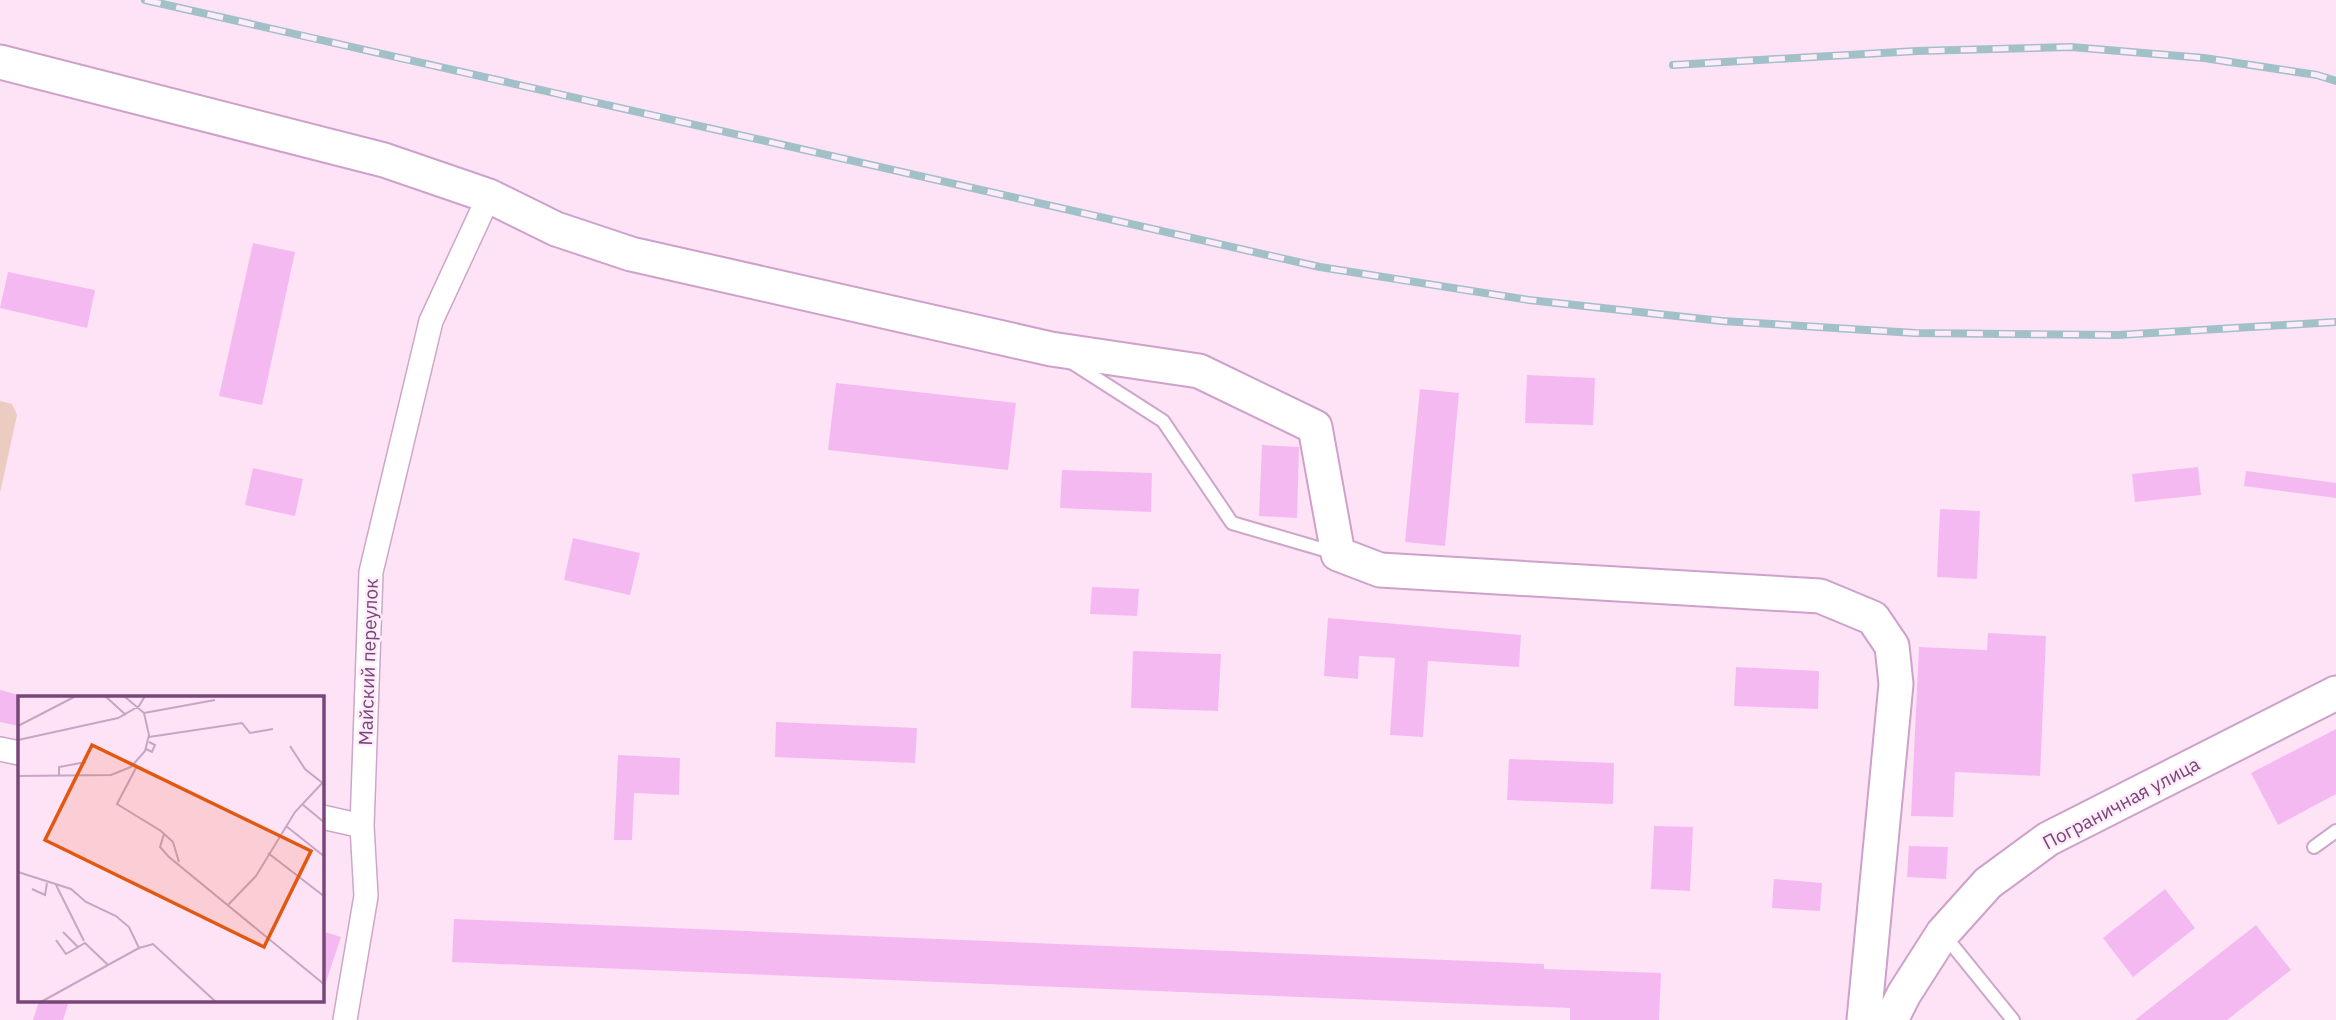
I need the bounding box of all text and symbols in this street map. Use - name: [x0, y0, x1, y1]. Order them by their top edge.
- street label: Майский переулок: [353, 578, 383, 746]
- inset map: [18, 696, 324, 1002]
- street label: Пограничная улица: [2038, 751, 2204, 855]

